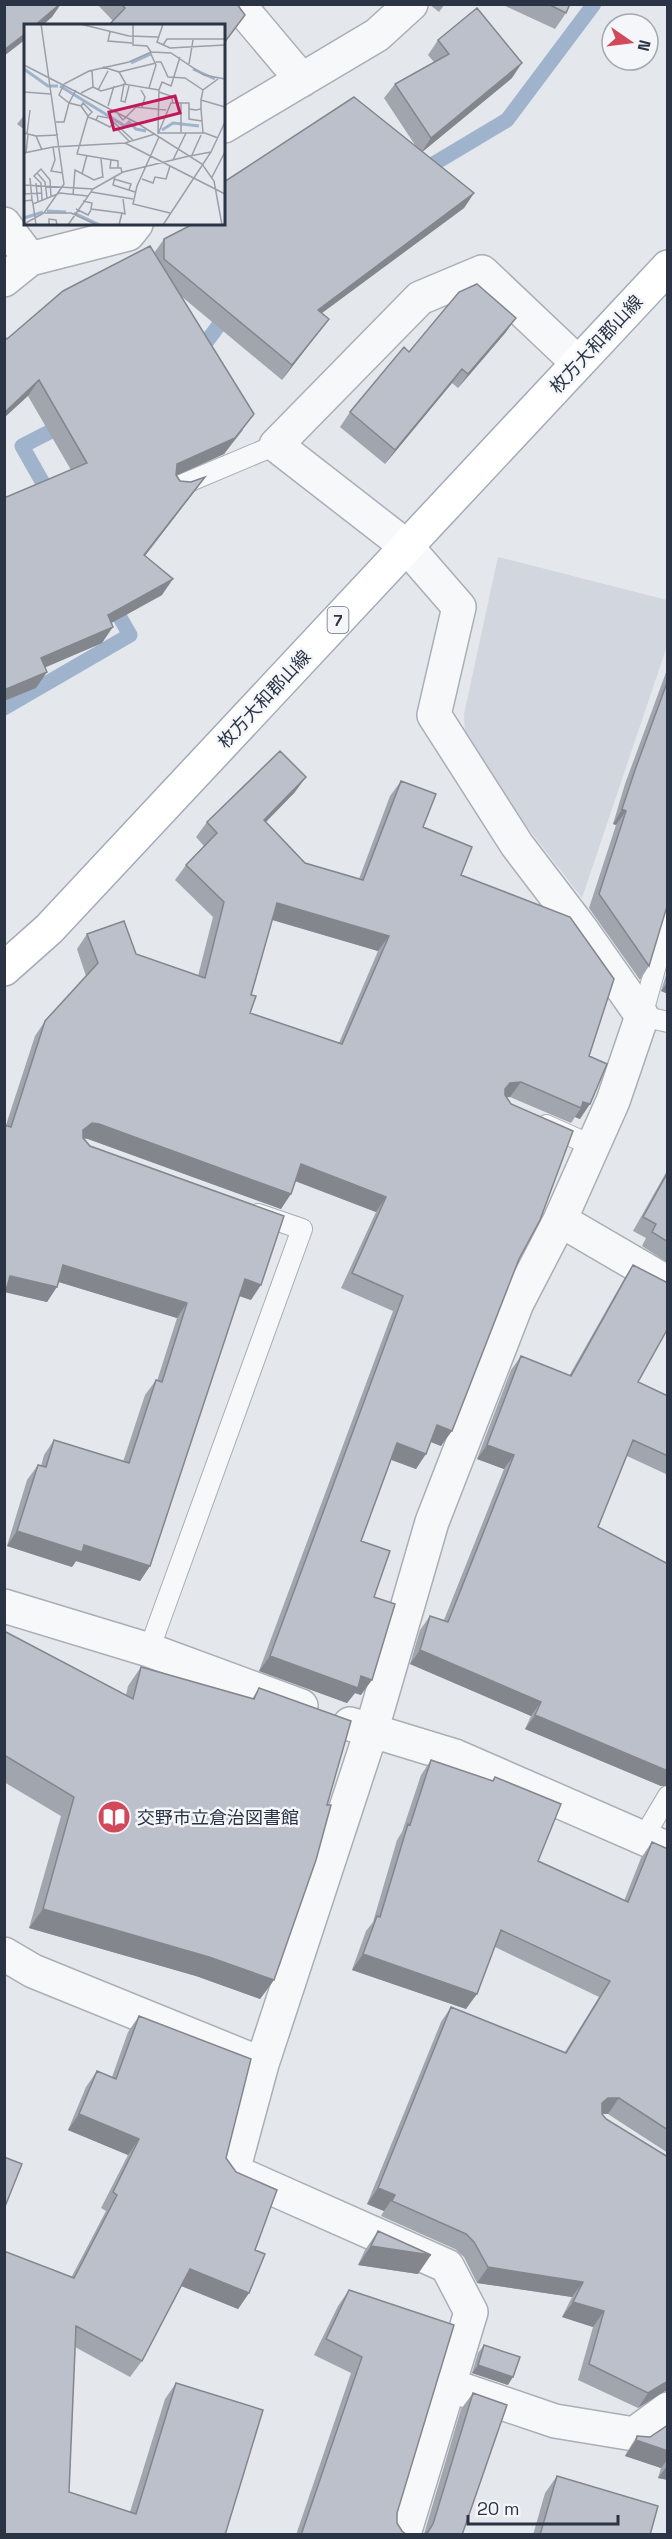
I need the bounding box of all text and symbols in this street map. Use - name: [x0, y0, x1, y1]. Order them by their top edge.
- north arrow: [600, 12, 660, 72]
- inset map: [24, 24, 225, 225]
- text: N: [633, 38, 656, 53]
- street label: 枚方大和郡山線: [545, 290, 647, 398]
- road number: 7: [328, 607, 348, 633]
- street label: 枚方大和郡山線: [213, 645, 315, 753]
- library icon: 交野市立倉治図書館: [96, 1799, 132, 1835]
- place label: 交野市立倉治図書館: [137, 1806, 299, 1829]
- scale bar: [468, 2488, 618, 2526]
- text: 20 m: [477, 2497, 520, 2520]

